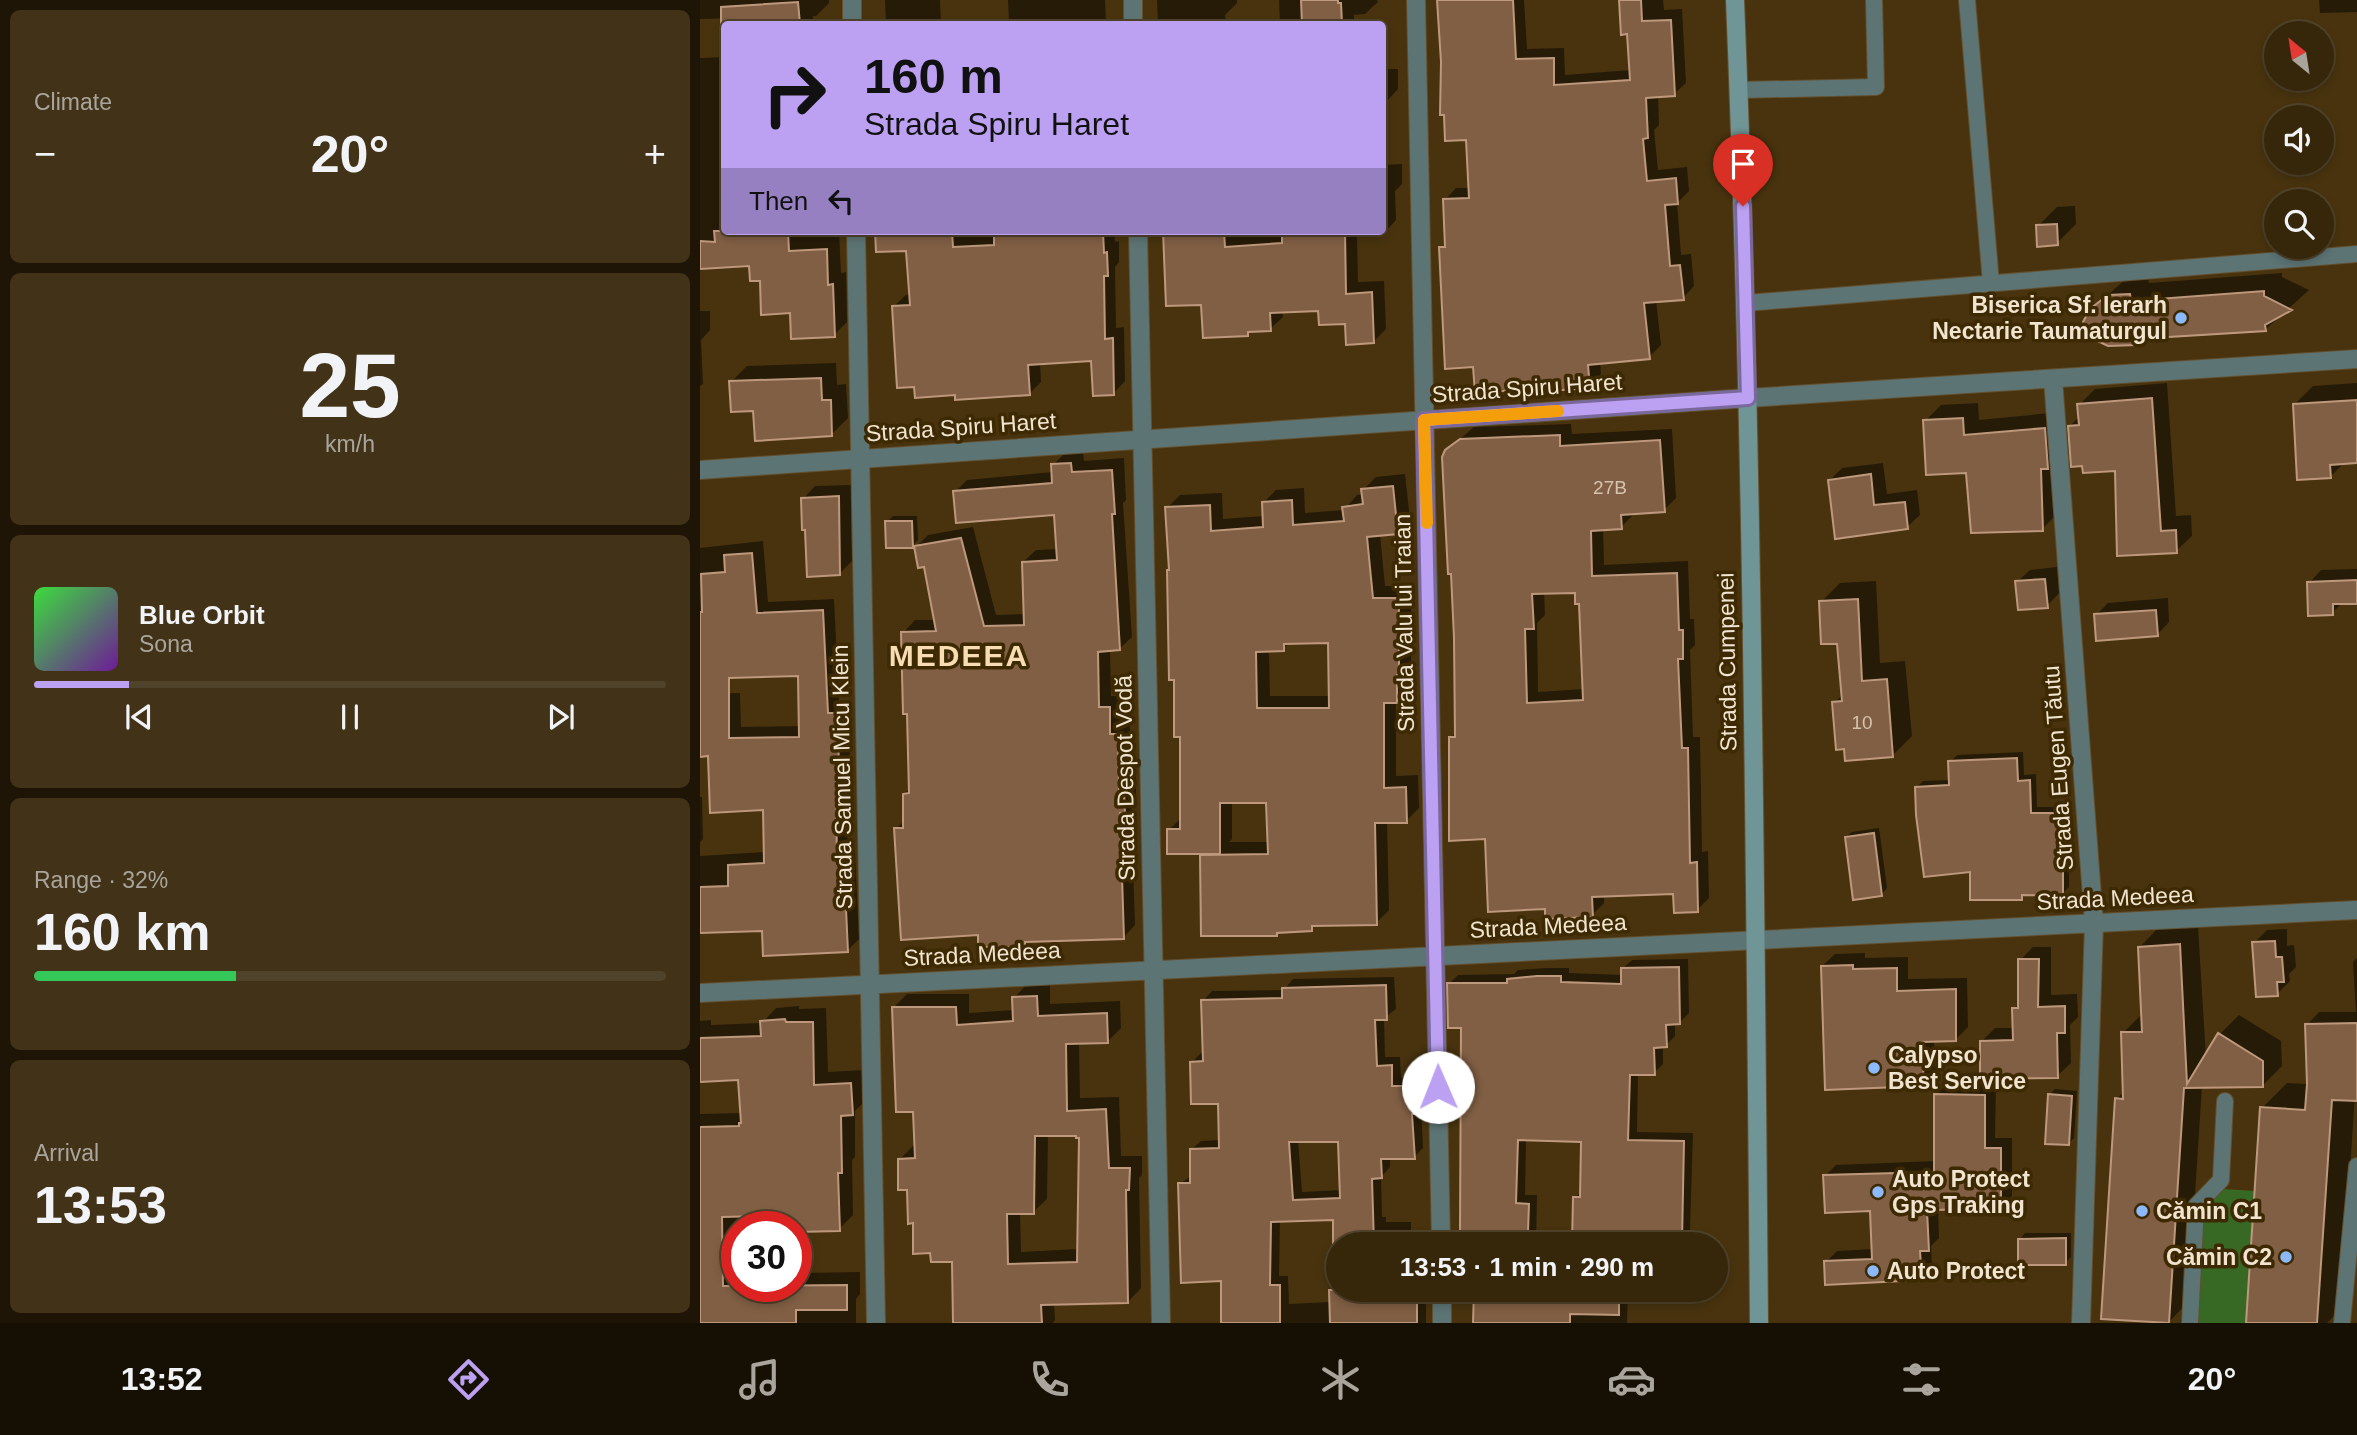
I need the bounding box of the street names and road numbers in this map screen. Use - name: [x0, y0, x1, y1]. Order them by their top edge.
- street label: Strada Spiru Haret: [1431, 368, 1624, 408]
- street label: Strada Spiru Haret: [865, 407, 1058, 447]
- street label: Strada Valu lui Traian: [1389, 514, 1419, 732]
- street label: Strada Cumpenei: [1712, 572, 1742, 752]
- street label: Strada Samuel Micu Klein: [827, 644, 857, 910]
- street label: Strada Eugen Tăutu: [2038, 665, 2078, 871]
- street label: Strada Despot Vodă: [1110, 675, 1140, 881]
- street label: Strada Medeea: [2036, 881, 2194, 915]
- street label: Strada Medeea: [1469, 909, 1627, 943]
- street label: Strada Medeea: [903, 937, 1061, 971]

